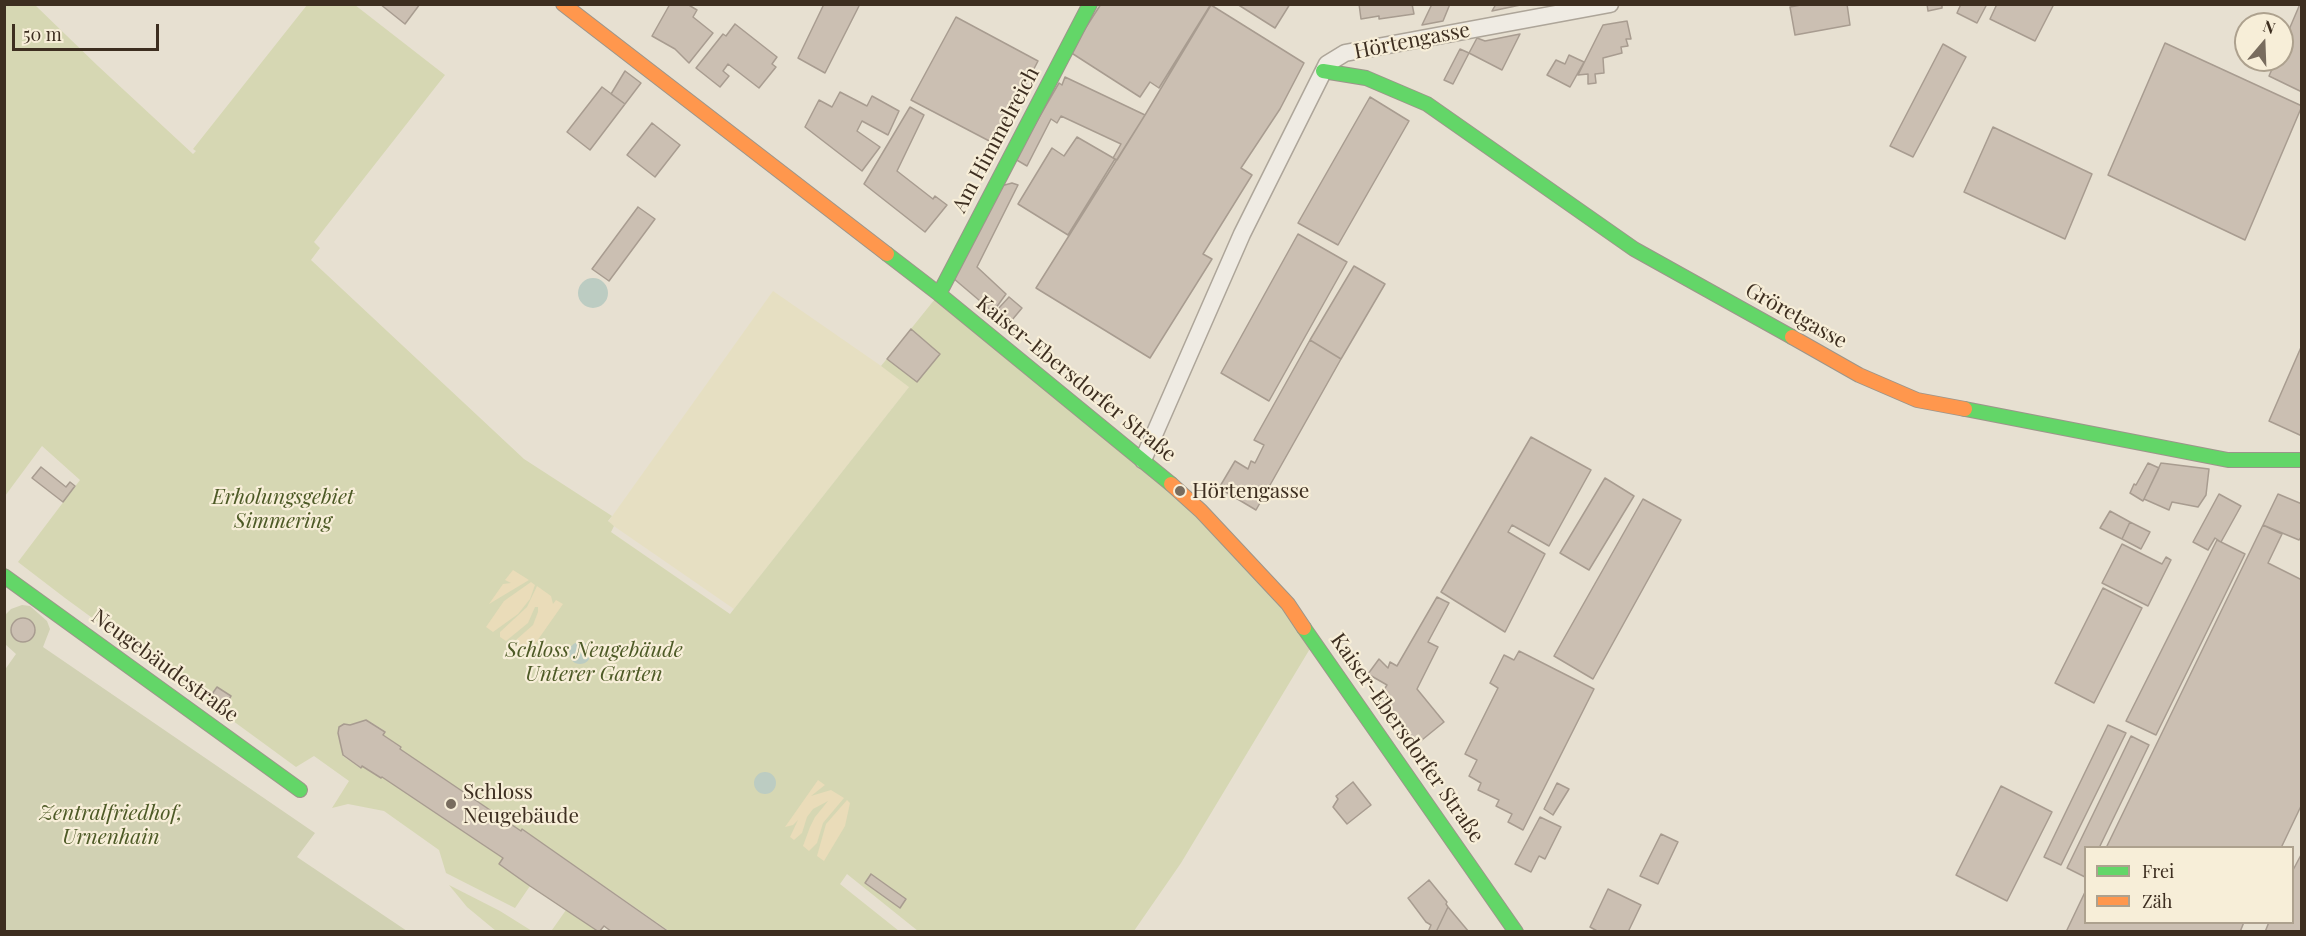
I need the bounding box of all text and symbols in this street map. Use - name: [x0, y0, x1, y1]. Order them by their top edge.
- scale bar: [15, 12, 162, 50]
- north arrow: [2234, 12, 2294, 72]
- text: N: [2260, 15, 2278, 38]
- street label: Hörtengasse: [1352, 17, 1472, 65]
- text: 50 m: [23, 22, 62, 46]
- street label: Am Himmelreich: [947, 63, 1045, 217]
- street label: Gröretgasse: [1741, 278, 1851, 354]
- street label: Kaiser-Ebersdorfer Straße: [971, 291, 1181, 467]
- place label: Hörtengasse: [1192, 478, 1309, 504]
- park label: Erholungsgebiet Simmering: [212, 484, 354, 534]
- marker: Hörtengasse: [1173, 484, 1187, 498]
- street label: Neugebäudestraße: [87, 604, 243, 728]
- street label: Kaiser-Ebersdorfer Straße: [1325, 628, 1489, 848]
- park label: Schloss Neugebäude Unterer Garten: [505, 637, 683, 687]
- place label: Schloss Neugebäude: [463, 779, 579, 829]
- marker: Schloss Neugebäude: [444, 797, 458, 811]
- park label: Zentralfriedhof, Urnenhain: [40, 800, 182, 850]
- legend: [2084, 846, 2294, 924]
- text: Frei: [2142, 859, 2174, 883]
- text: Zäh: [2142, 889, 2172, 913]

